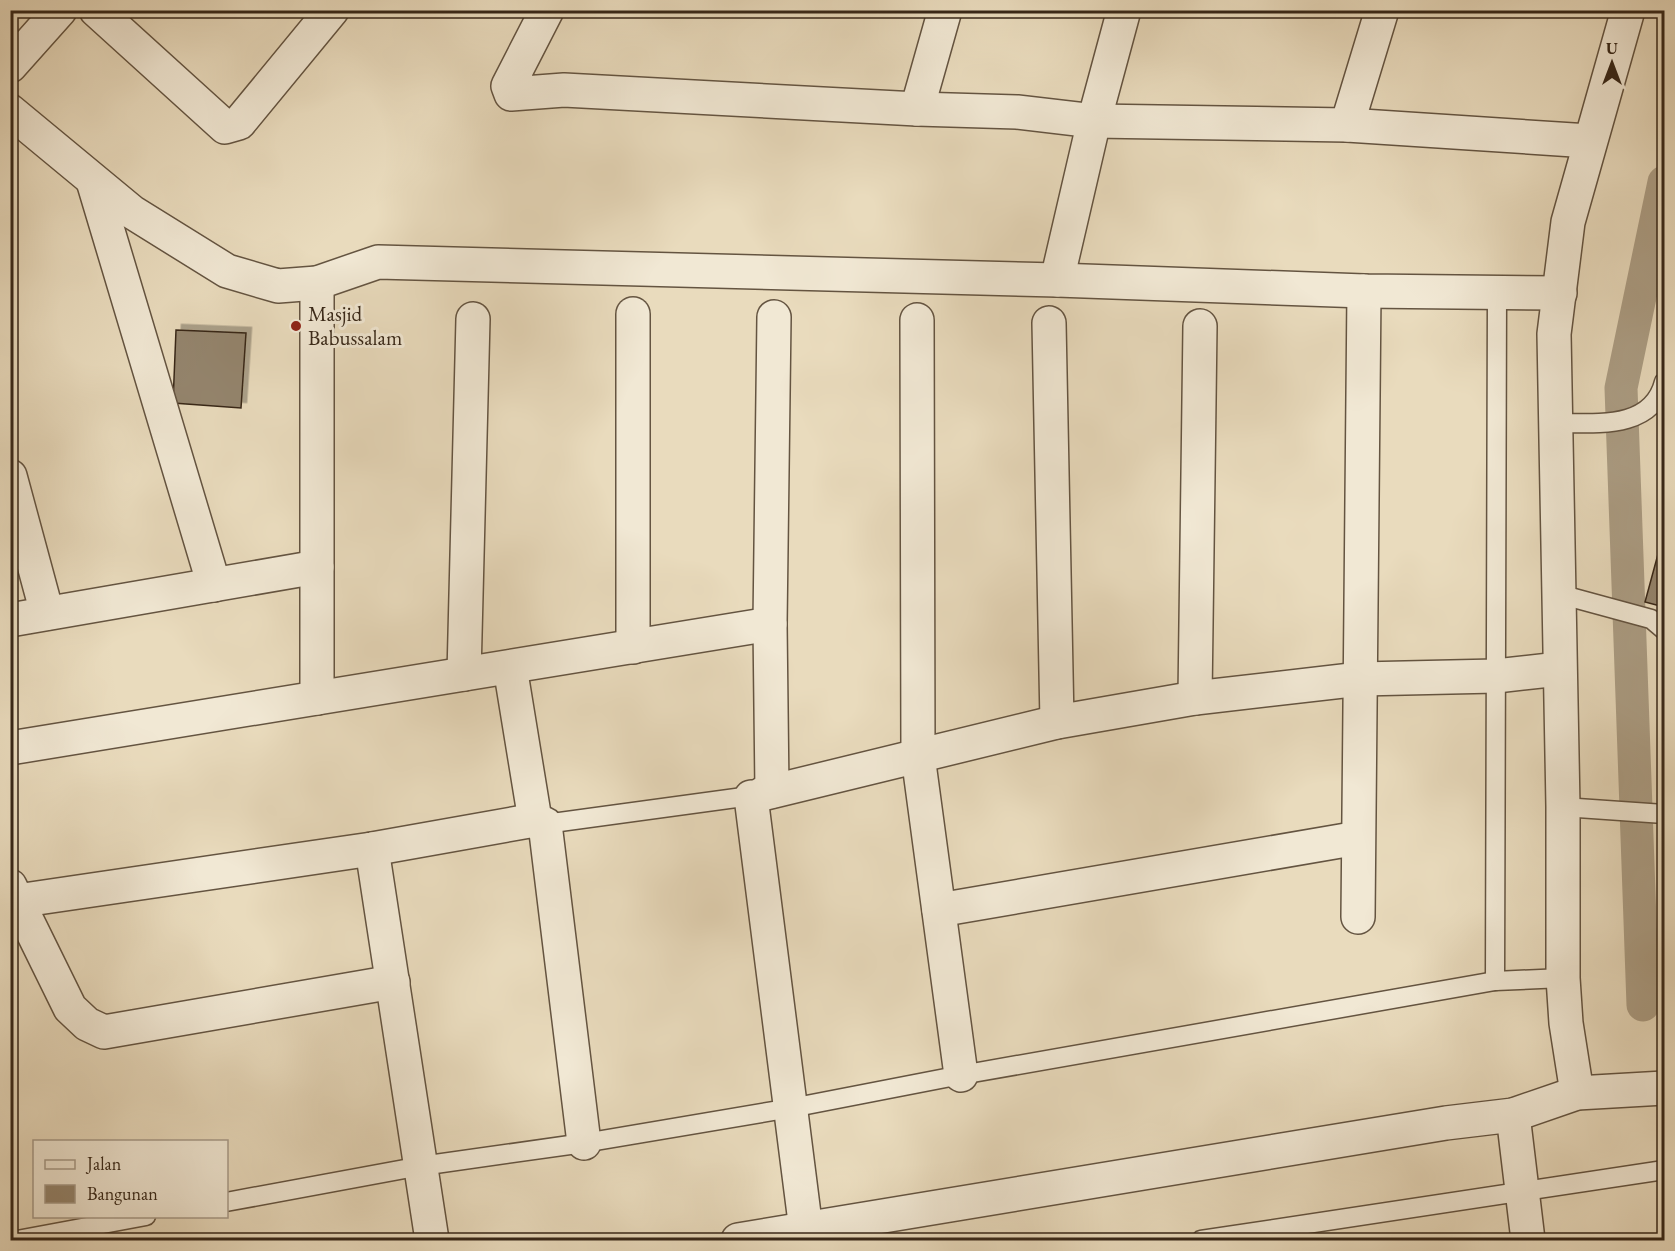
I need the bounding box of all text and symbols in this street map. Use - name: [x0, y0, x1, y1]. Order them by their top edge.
- north arrow: [1582, 33, 1642, 93]
- text: U: [1606, 38, 1618, 59]
- place label: Masjid Babussalam: [308, 300, 402, 351]
- marker: Masjid Babussalam: [289, 319, 303, 333]
- legend: [33, 1140, 228, 1218]
- text: Jalan: [85, 1152, 122, 1175]
- text: Bangunan: [87, 1182, 158, 1205]

